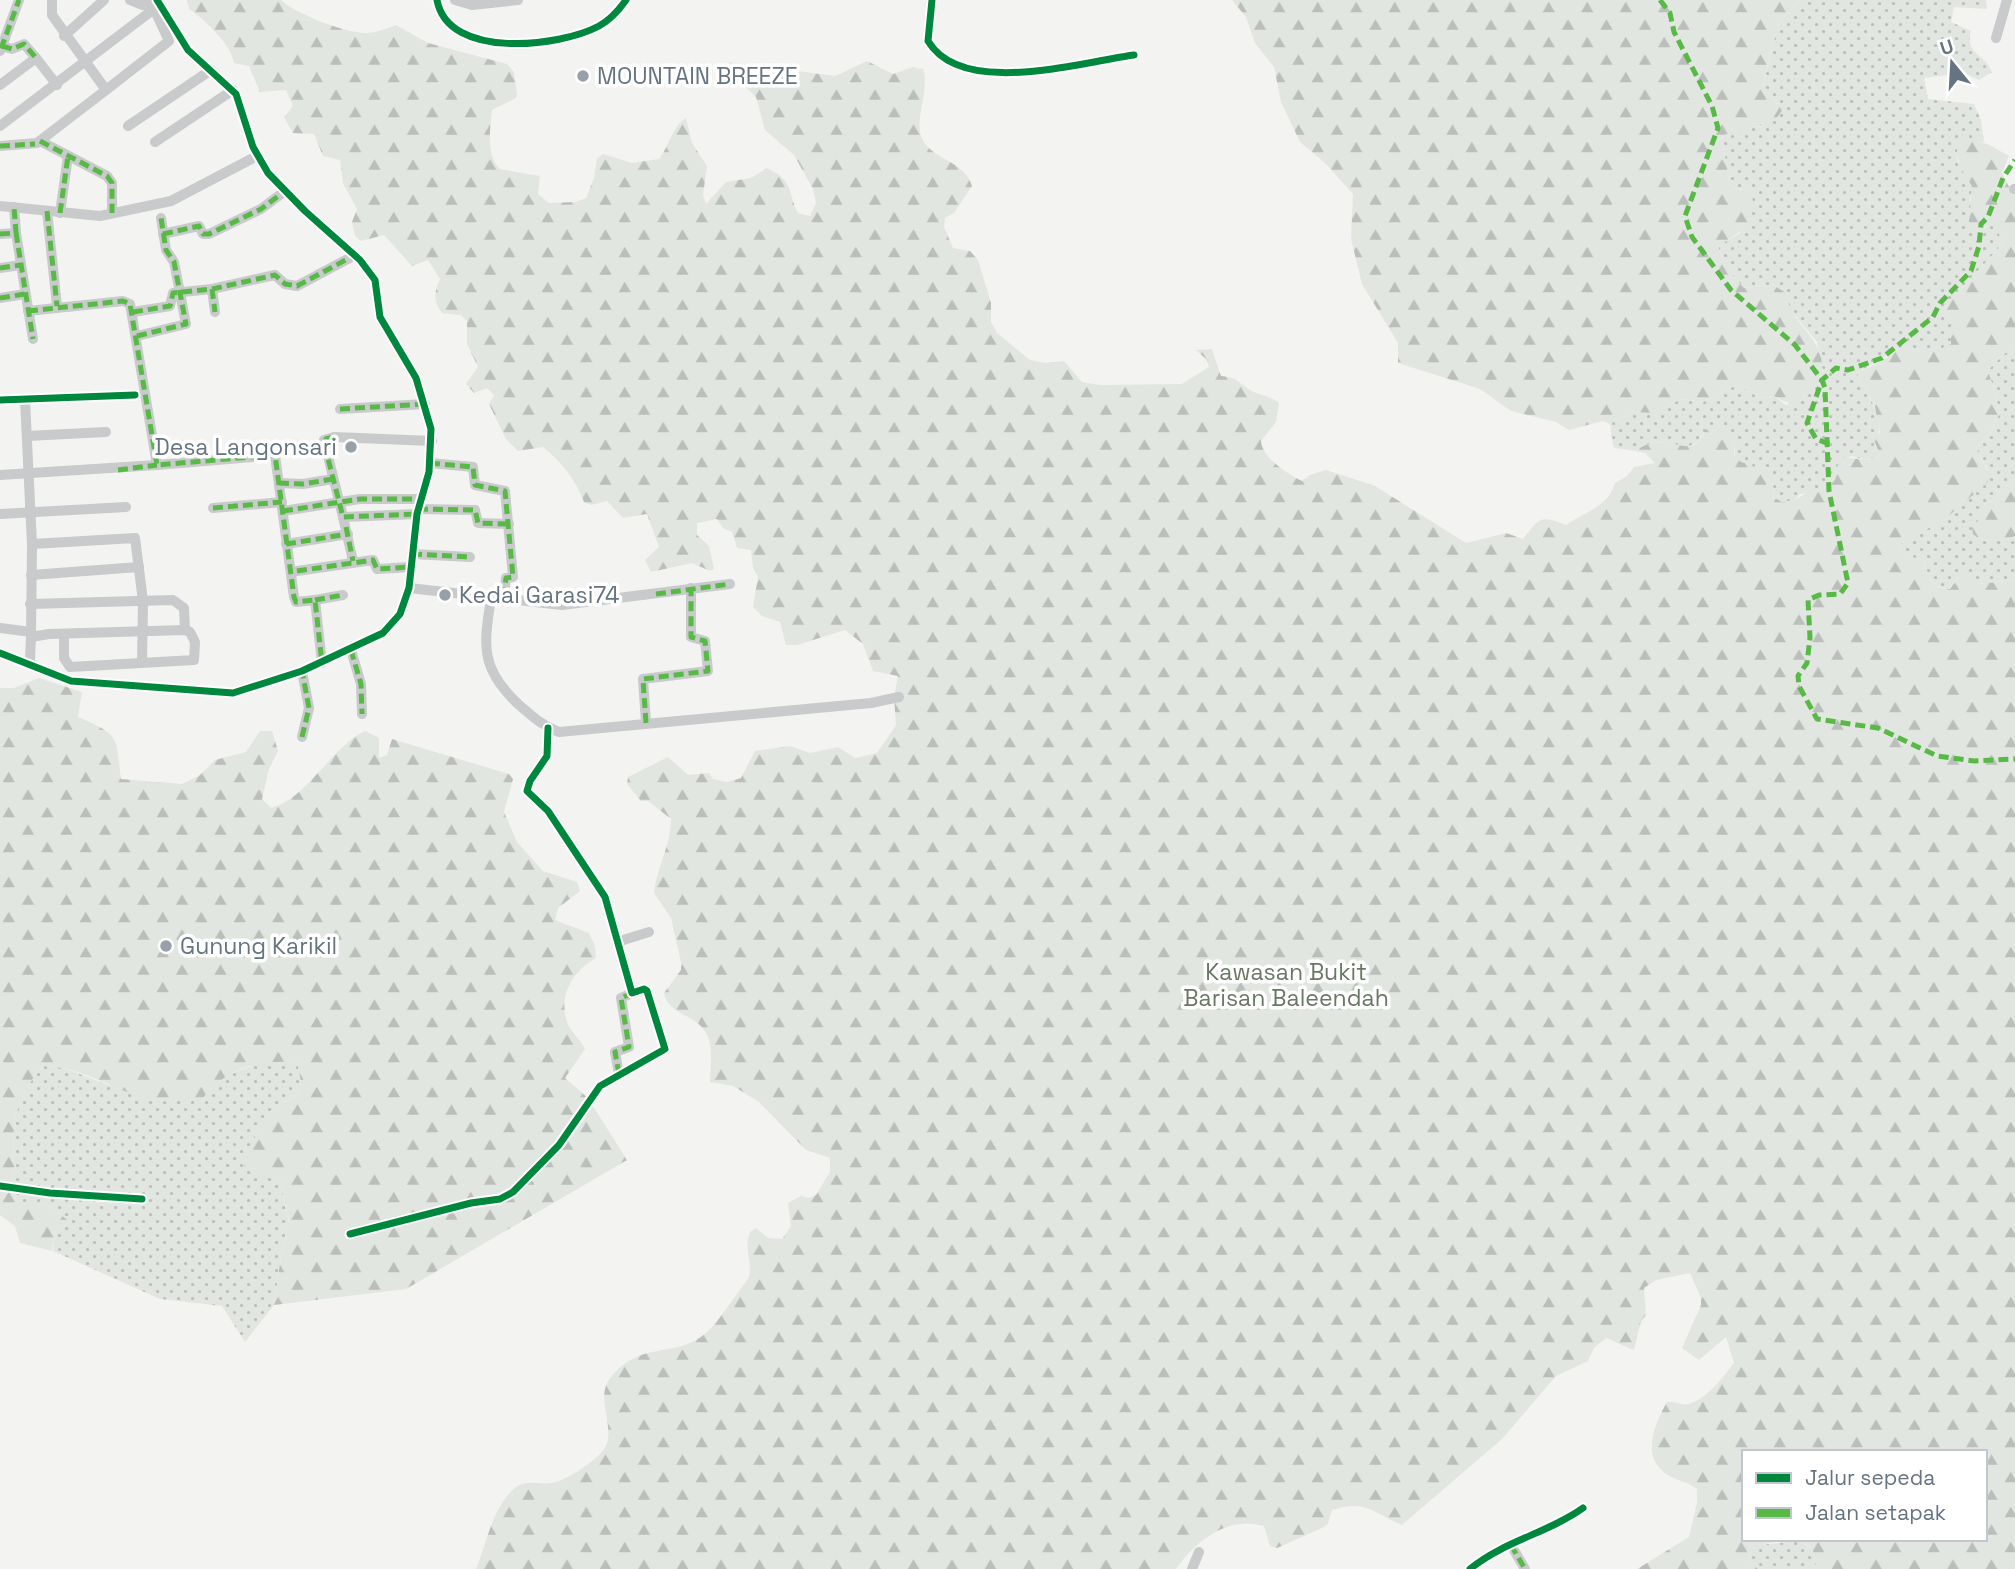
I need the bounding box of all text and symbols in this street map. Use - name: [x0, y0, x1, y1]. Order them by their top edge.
- north arrow: [1917, 28, 1987, 98]
- text: U: [1937, 33, 1957, 61]
- place label: MOUNTAIN BREEZE: [597, 61, 798, 91]
- marker: MOUNTAIN BREEZE: [575, 68, 591, 84]
- place label: Desa Langonsari: [154, 432, 337, 462]
- marker: Desa Langonsari: [343, 439, 359, 455]
- place label: Kedai Garasi74: [459, 580, 619, 610]
- marker: Kedai Garasi74: [437, 587, 453, 603]
- place label: Gunung Karikil: [180, 931, 337, 961]
- marker: Gunung Karikil: [158, 938, 174, 954]
- park label: Kawasan Bukit Barisan Baleendah: [1183, 957, 1389, 1013]
- legend: [1742, 1450, 1987, 1541]
- text: Jalur sepeda: [1805, 1464, 1935, 1491]
- text: Jalan setapak: [1805, 1499, 1946, 1526]

